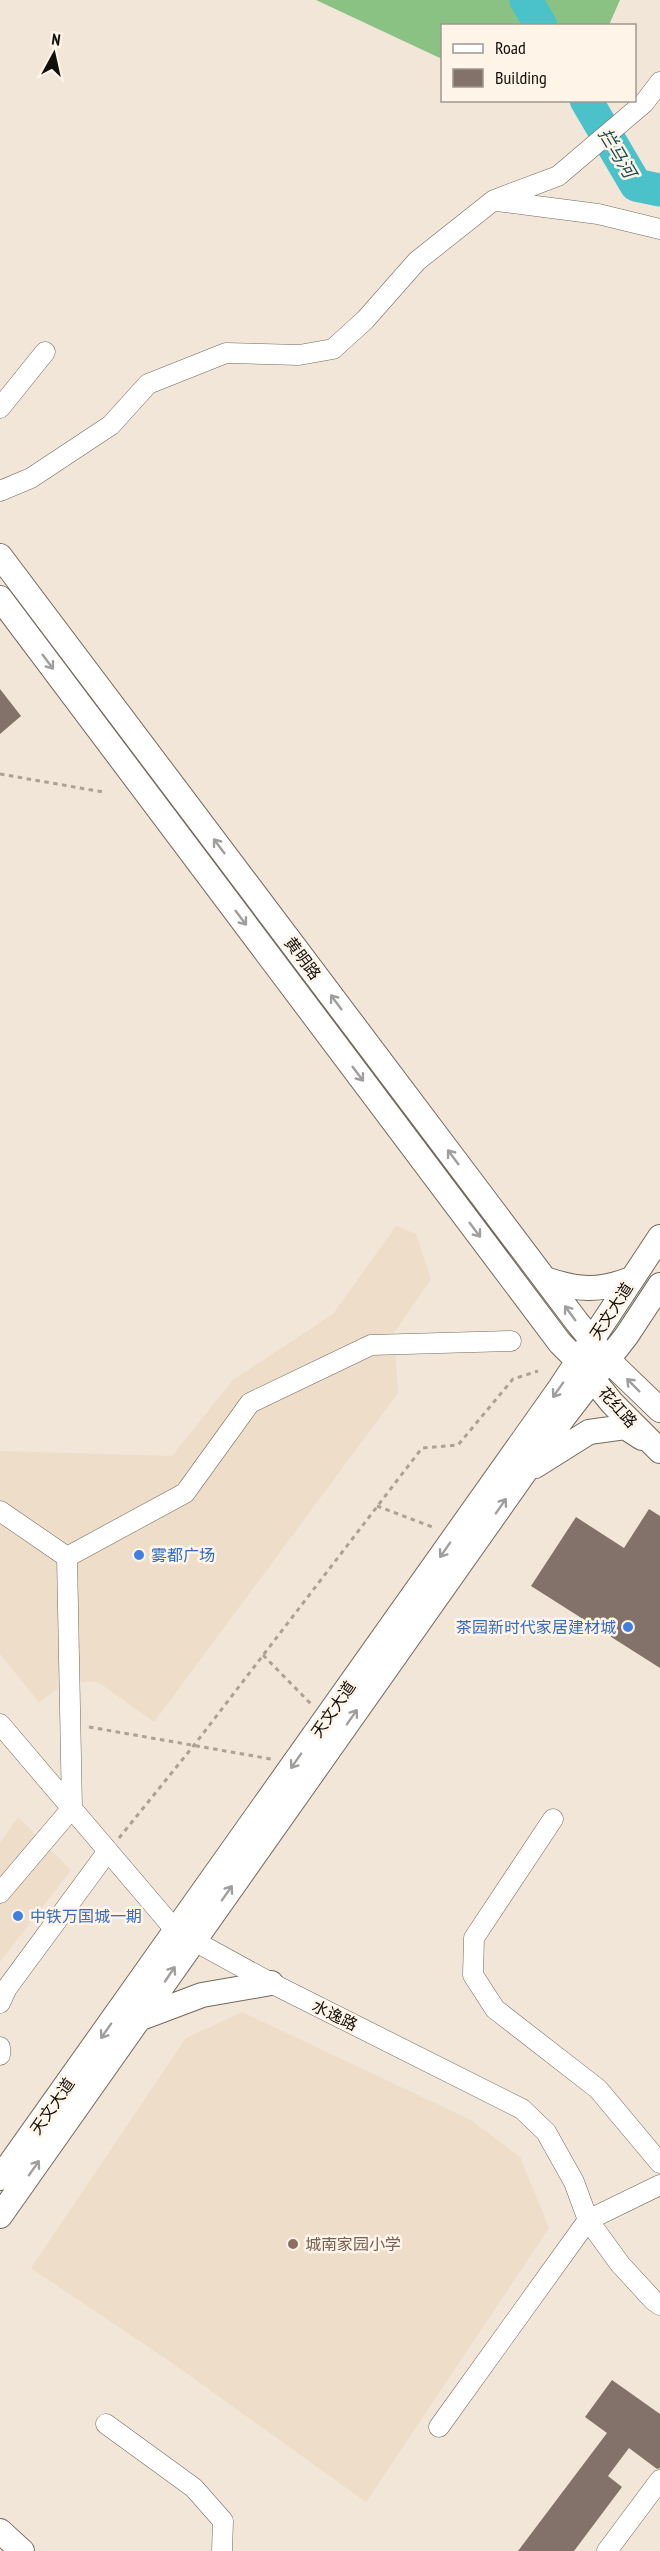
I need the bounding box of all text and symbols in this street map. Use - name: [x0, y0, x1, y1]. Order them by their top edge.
- north arrow: [24, 24, 84, 84]
- legend: [441, 24, 636, 102]
- text: N: [50, 29, 62, 50]
- text: Road: [495, 36, 526, 59]
- text: Building: [495, 66, 547, 89]
- water label: 拦马河: [594, 124, 643, 184]
- one-way arrow: [42, 653, 54, 669]
- one-way arrow: [212, 838, 225, 854]
- one-way arrow: [234, 910, 247, 926]
- street label: 黄明路: [281, 933, 325, 983]
- one-way arrow: [330, 994, 342, 1010]
- one-way arrow: [352, 1066, 364, 1082]
- one-way arrow: [447, 1150, 460, 1166]
- one-way arrow: [469, 1222, 481, 1238]
- street label: 天文大道: [585, 1279, 637, 1343]
- one-way arrow: [564, 1306, 577, 1322]
- one-way arrow: [626, 1377, 641, 1392]
- one-way arrow: [552, 1382, 564, 1398]
- street label: 花红路: [595, 1382, 641, 1432]
- one-way arrow: [495, 1499, 507, 1515]
- one-way arrow: [439, 1541, 451, 1557]
- place label: 雾都广场: [151, 1545, 215, 1565]
- marker: 雾都广场: [132, 1548, 146, 1562]
- place label: 茶园新时代家居建材城: [456, 1617, 616, 1637]
- marker: 茶园新时代家居建材城: [621, 1620, 635, 1634]
- street label: 天文大道: [306, 1677, 360, 1741]
- one-way arrow: [346, 1709, 358, 1725]
- one-way arrow: [290, 1752, 303, 1768]
- one-way arrow: [221, 1886, 233, 1902]
- place label: 中铁万国城一期: [30, 1906, 142, 1926]
- marker: 中铁万国城一期: [11, 1909, 25, 1923]
- one-way arrow: [164, 1967, 176, 1983]
- street label: 水逸路: [309, 1995, 361, 2035]
- one-way arrow: [100, 2022, 112, 2038]
- street label: 天文大道: [25, 2074, 79, 2138]
- one-way arrow: [28, 2161, 40, 2177]
- place label: 城南家园小学: [305, 2234, 401, 2254]
- marker: 城南家园小学: [286, 2237, 300, 2251]

